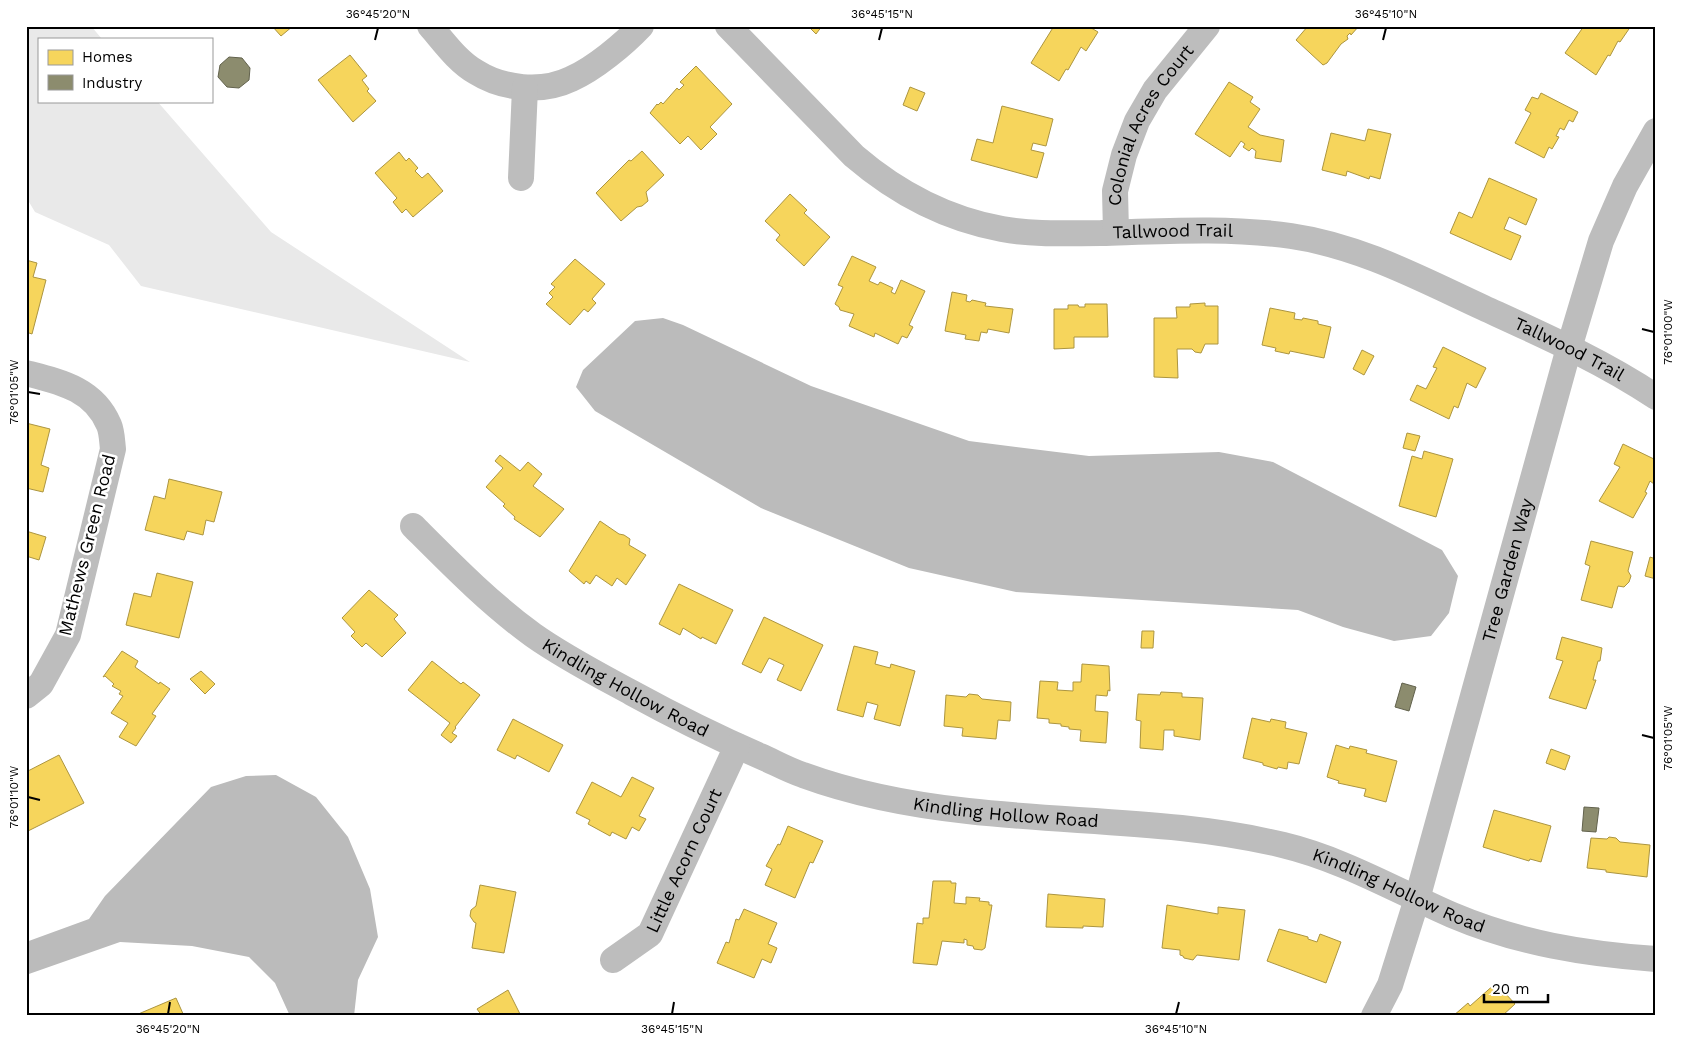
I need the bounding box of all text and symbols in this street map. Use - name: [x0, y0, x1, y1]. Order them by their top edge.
- text: 36°45'20"N: [346, 7, 410, 21]
- text: 36°45'15"N: [851, 7, 913, 21]
- text: 36°45'10"N: [1355, 7, 1417, 21]
- legend: [38, 38, 212, 102]
- street label: Colonial Acres Court: [1104, 40, 1198, 206]
- text: Homes: [82, 48, 133, 66]
- text: Industry: [82, 74, 143, 92]
- street label: Tallwood Trail: [1112, 219, 1234, 243]
- text: 76°01'00"W: [1661, 299, 1675, 365]
- street label: Tallwood Trail: [1511, 312, 1629, 385]
- text: 76°01'05"W: [7, 359, 21, 425]
- street label: Mathews Green Road: [54, 452, 119, 638]
- street label: Tree Garden Way: [1477, 495, 1537, 644]
- street label: Kindling Hollow Road: [539, 633, 712, 741]
- text: 76°01'05"W: [1661, 705, 1675, 771]
- text: 76°01'10"W: [7, 765, 21, 828]
- street label: Little Acorn Court: [641, 785, 726, 936]
- street label: Kindling Hollow Road: [912, 793, 1099, 831]
- street label: Kindling Hollow Road: [1310, 843, 1488, 937]
- scale bar: [1484, 972, 1548, 1004]
- text: 20 m: [1492, 980, 1530, 998]
- text: 36°45'20"N: [136, 1022, 200, 1036]
- text: 36°45'15"N: [641, 1022, 703, 1036]
- text: 36°45'10"N: [1145, 1022, 1207, 1036]

